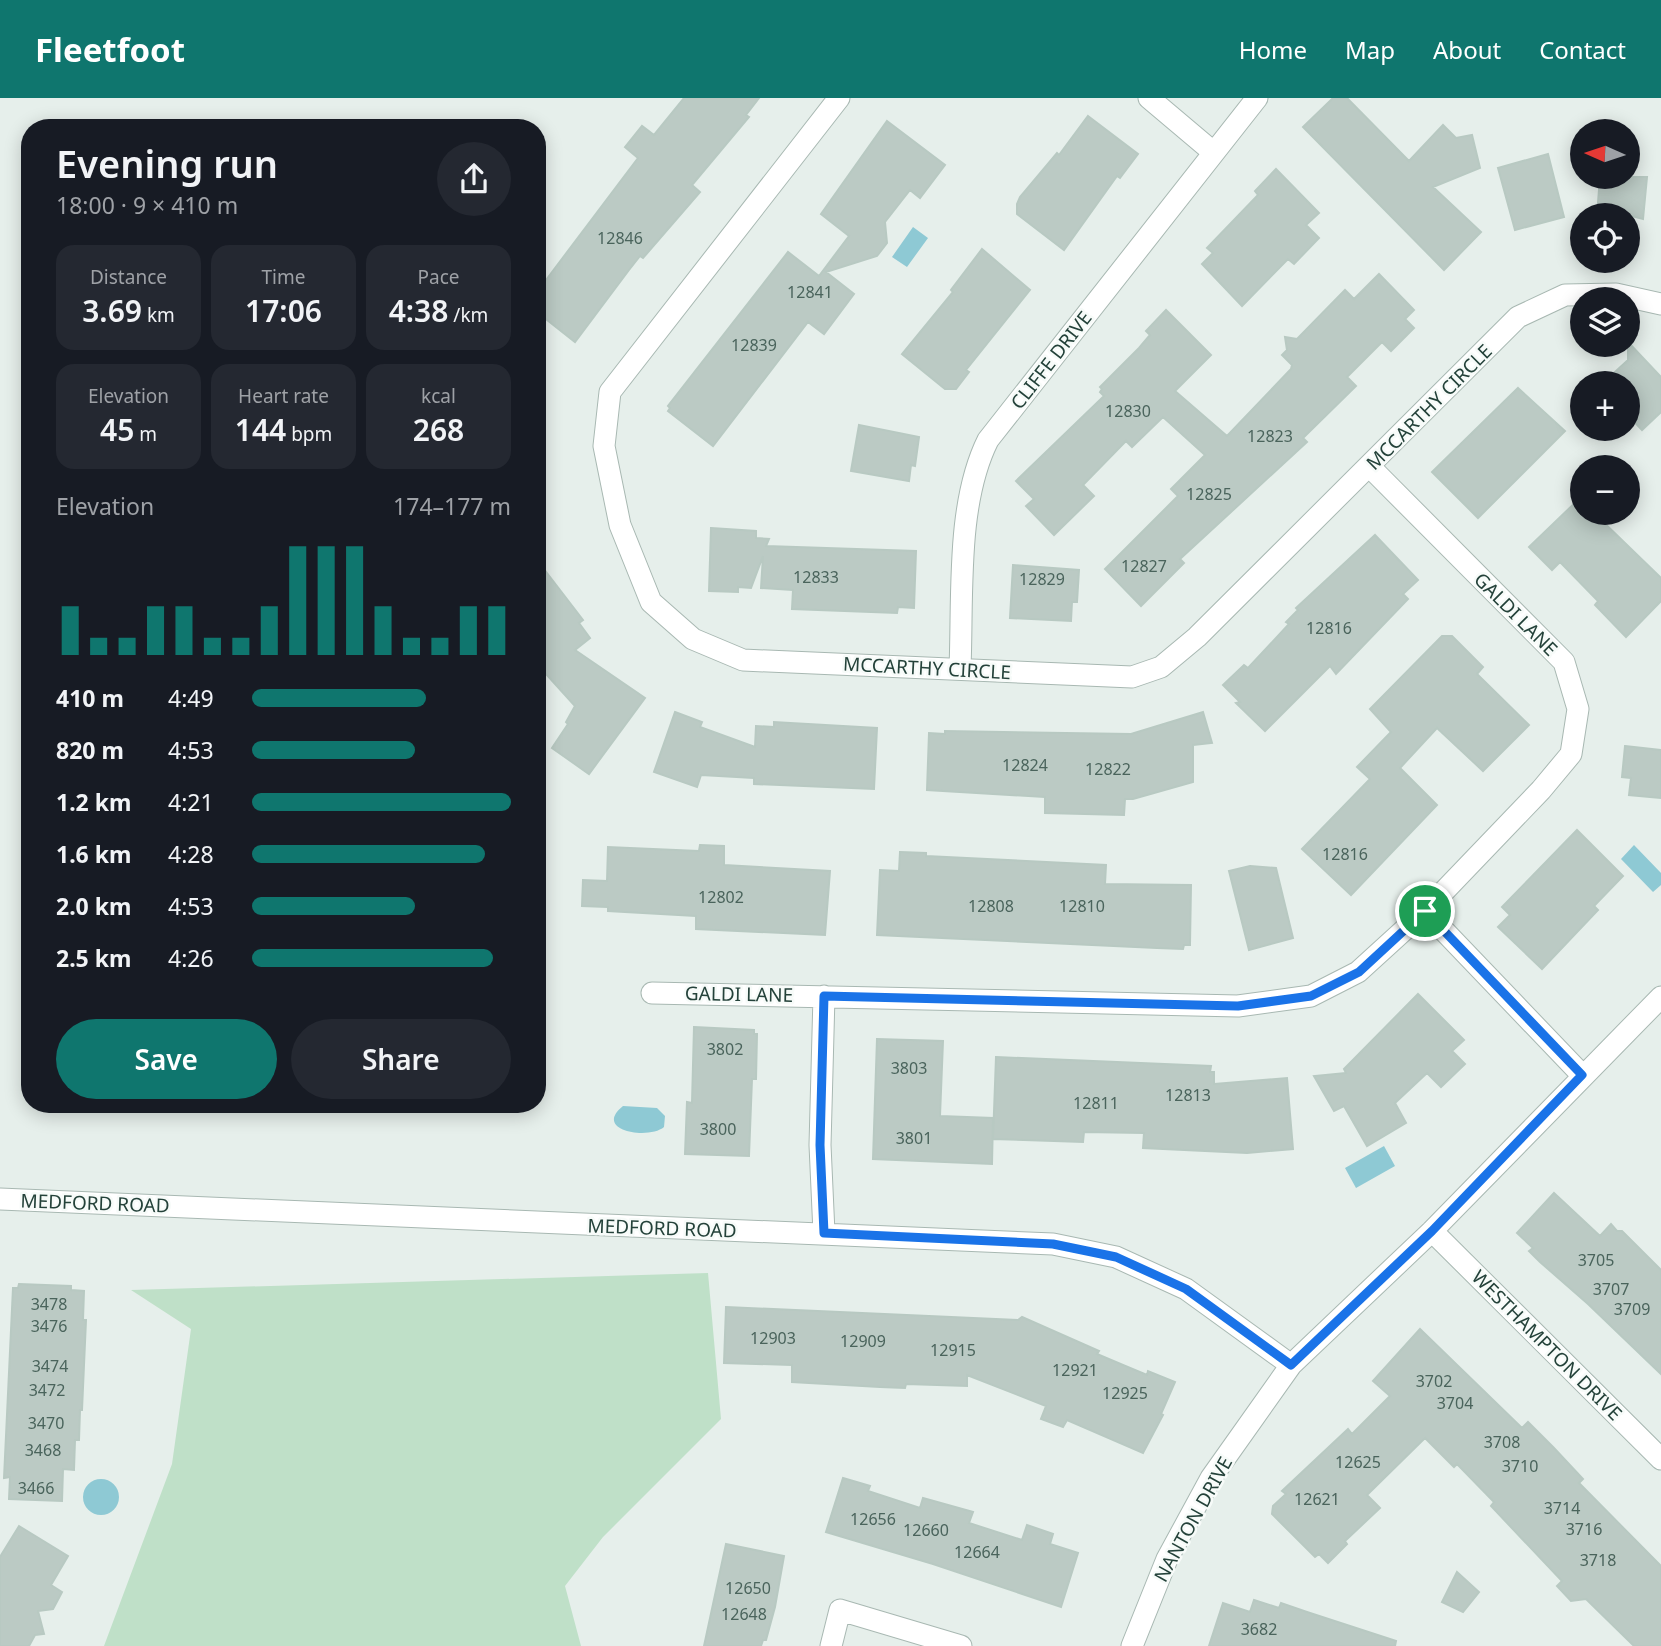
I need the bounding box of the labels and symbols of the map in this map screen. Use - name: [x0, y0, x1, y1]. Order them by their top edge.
- north arrow: [1570, 119, 1640, 189]
- house number: 12846: [597, 227, 643, 249]
- house number: 12841: [787, 281, 833, 303]
- street label: CLIFFE DRIVE: [1005, 306, 1097, 414]
- house number: 12839: [731, 334, 777, 356]
- street label: MCCARTHY CIRCLE: [1360, 338, 1498, 476]
- house number: 12830: [1105, 400, 1151, 422]
- house number: 12823: [1247, 425, 1293, 447]
- house number: 12825: [1186, 483, 1232, 505]
- house number: 12827: [1121, 555, 1167, 577]
- house number: 12833: [793, 566, 839, 588]
- street label: GALDI LANE: [1469, 567, 1563, 661]
- house number: 12829: [1019, 568, 1065, 590]
- house number: 12816: [1306, 617, 1352, 639]
- street label: MCCARTHY CIRCLE: [842, 651, 1012, 685]
- house number: 12824: [1002, 754, 1048, 776]
- house number: 12822: [1085, 758, 1131, 780]
- house number: 12816: [1322, 843, 1368, 865]
- pin: [1395, 881, 1455, 941]
- house number: 12802: [698, 886, 744, 908]
- house number: 12808: [968, 895, 1014, 917]
- house number: 12810: [1059, 895, 1105, 917]
- street label: GALDI LANE: [685, 980, 793, 1008]
- house number: 3802: [707, 1038, 743, 1060]
- house number: 3803: [891, 1057, 927, 1079]
- house number: 12813: [1165, 1084, 1211, 1106]
- house number: 12811: [1073, 1092, 1119, 1114]
- house number: 3800: [700, 1118, 736, 1140]
- house number: 3801: [896, 1127, 932, 1149]
- street label: MEDFORD ROAD: [20, 1187, 170, 1219]
- street label: MEDFORD ROAD: [587, 1212, 737, 1244]
- house number: 3705: [1578, 1249, 1614, 1271]
- street label: WESTHAMPTON DRIVE: [1466, 1264, 1628, 1426]
- house number: 3707: [1593, 1278, 1629, 1300]
- house number: 3478: [31, 1293, 67, 1315]
- house number: 3709: [1614, 1298, 1650, 1320]
- house number: 3476: [31, 1315, 67, 1337]
- house number: 12903: [750, 1327, 796, 1349]
- house number: 12909: [840, 1330, 886, 1352]
- house number: 12915: [930, 1339, 976, 1361]
- house number: 3474: [32, 1355, 68, 1377]
- house number: 12921: [1052, 1359, 1098, 1381]
- house number: 3702: [1416, 1370, 1452, 1392]
- house number: 3472: [29, 1379, 65, 1401]
- house number: 12925: [1102, 1382, 1148, 1404]
- house number: 3704: [1437, 1392, 1473, 1414]
- house number: 3470: [28, 1412, 64, 1434]
- house number: 3708: [1484, 1431, 1520, 1453]
- house number: 3468: [25, 1439, 61, 1461]
- house number: 12625: [1335, 1451, 1381, 1473]
- street label: NANTON DRIVE: [1148, 1452, 1238, 1586]
- house number: 3710: [1502, 1455, 1538, 1477]
- house number: 3466: [18, 1477, 54, 1499]
- house number: 12621: [1294, 1488, 1340, 1510]
- house number: 3714: [1544, 1497, 1580, 1519]
- house number: 12656: [850, 1508, 896, 1530]
- house number: 3716: [1566, 1518, 1602, 1540]
- house number: 12660: [903, 1519, 949, 1541]
- house number: 12664: [954, 1541, 1000, 1563]
- house number: 3718: [1580, 1549, 1616, 1571]
- house number: 12650: [725, 1577, 771, 1599]
- house number: 12648: [721, 1603, 767, 1625]
- house number: 3682: [1241, 1618, 1277, 1640]

